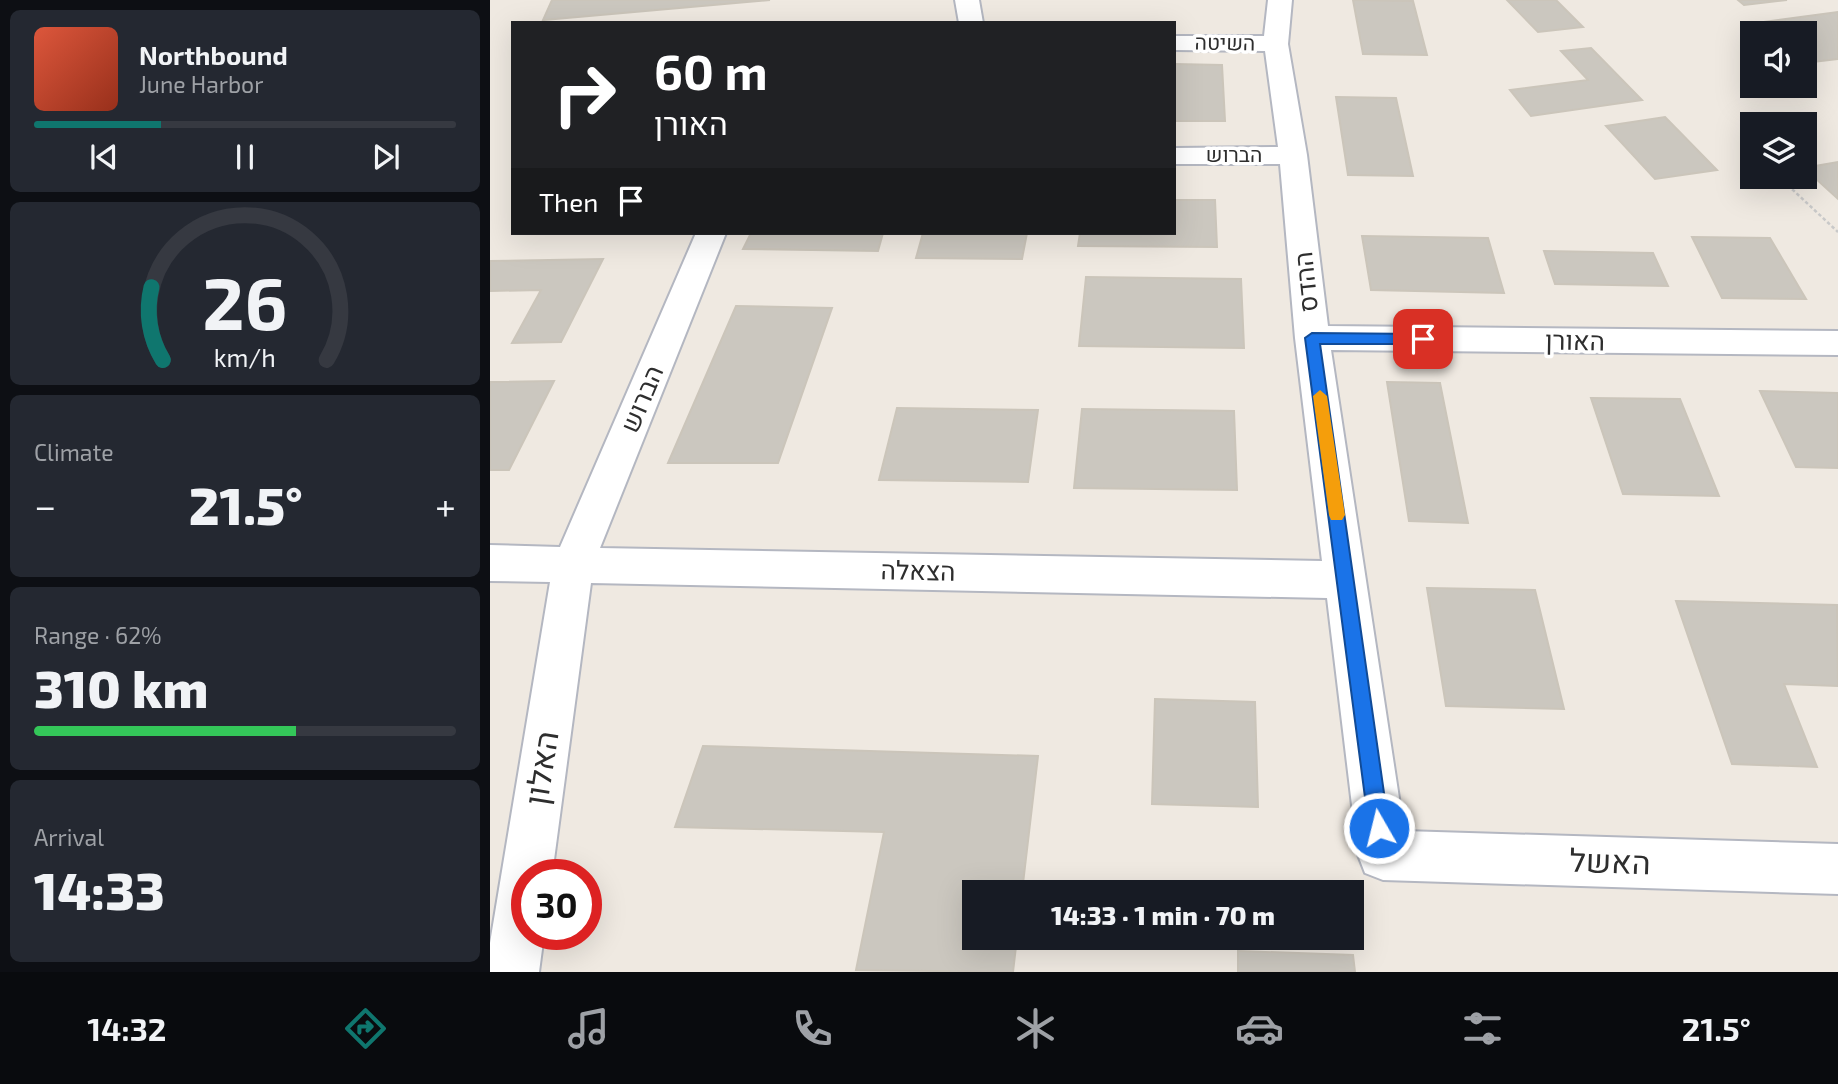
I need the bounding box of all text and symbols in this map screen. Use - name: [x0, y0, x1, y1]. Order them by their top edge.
- map controls: [1740, 21, 1817, 189]
- button: sound: [1740, 21, 1817, 98]
- street label: השיטה: [1194, 28, 1256, 55]
- text: Northbound: [139, 39, 288, 70]
- text: 60 m: [654, 41, 768, 100]
- icon: right: [539, 49, 630, 140]
- text: June Harbor: [139, 70, 263, 98]
- text: האורן: [654, 103, 728, 141]
- button: layers: [1740, 112, 1817, 189]
- icon: previous: [85, 138, 123, 176]
- icon: pause: [226, 138, 264, 176]
- icon: next: [367, 138, 405, 176]
- street label: הברוש: [1206, 141, 1262, 166]
- icon: arrive: [612, 182, 650, 220]
- text: Then: [539, 186, 598, 217]
- street label: ההדס: [1286, 250, 1323, 314]
- text: 26: [202, 257, 288, 345]
- pin: [1393, 309, 1453, 369]
- icon: arrive: [1404, 320, 1442, 358]
- street label: האורן: [1545, 323, 1605, 356]
- text: km/h: [214, 341, 276, 371]
- street label: הברוש: [613, 360, 669, 437]
- text: Climate: [34, 438, 114, 466]
- text: 21.5°: [189, 473, 303, 535]
- text: −: [34, 482, 56, 528]
- text: +: [435, 482, 456, 528]
- street label: הצאלה: [880, 553, 956, 586]
- text: Range · 62%: [34, 621, 162, 649]
- text: 310 km: [34, 656, 208, 718]
- street label: האלון: [515, 728, 565, 807]
- position arrow: [1342, 791, 1416, 865]
- text: Arrival: [34, 823, 104, 851]
- street label: האשל: [1569, 840, 1651, 880]
- text: 14:33: [34, 858, 165, 920]
- speed limit sign: 30: [511, 859, 602, 950]
- text: 14:33 · 1 min · 70 m: [1051, 899, 1275, 930]
- icon: directions: [341, 1004, 390, 1053]
- icon: music: [564, 1004, 613, 1053]
- icon: phone: [788, 1004, 837, 1053]
- icon: climate: [1011, 1004, 1060, 1053]
- icon: car: [1235, 1004, 1284, 1053]
- icon: filters: [1458, 1004, 1507, 1053]
- text: 14:32: [87, 1009, 166, 1047]
- text: 21.5°: [1682, 1009, 1751, 1047]

